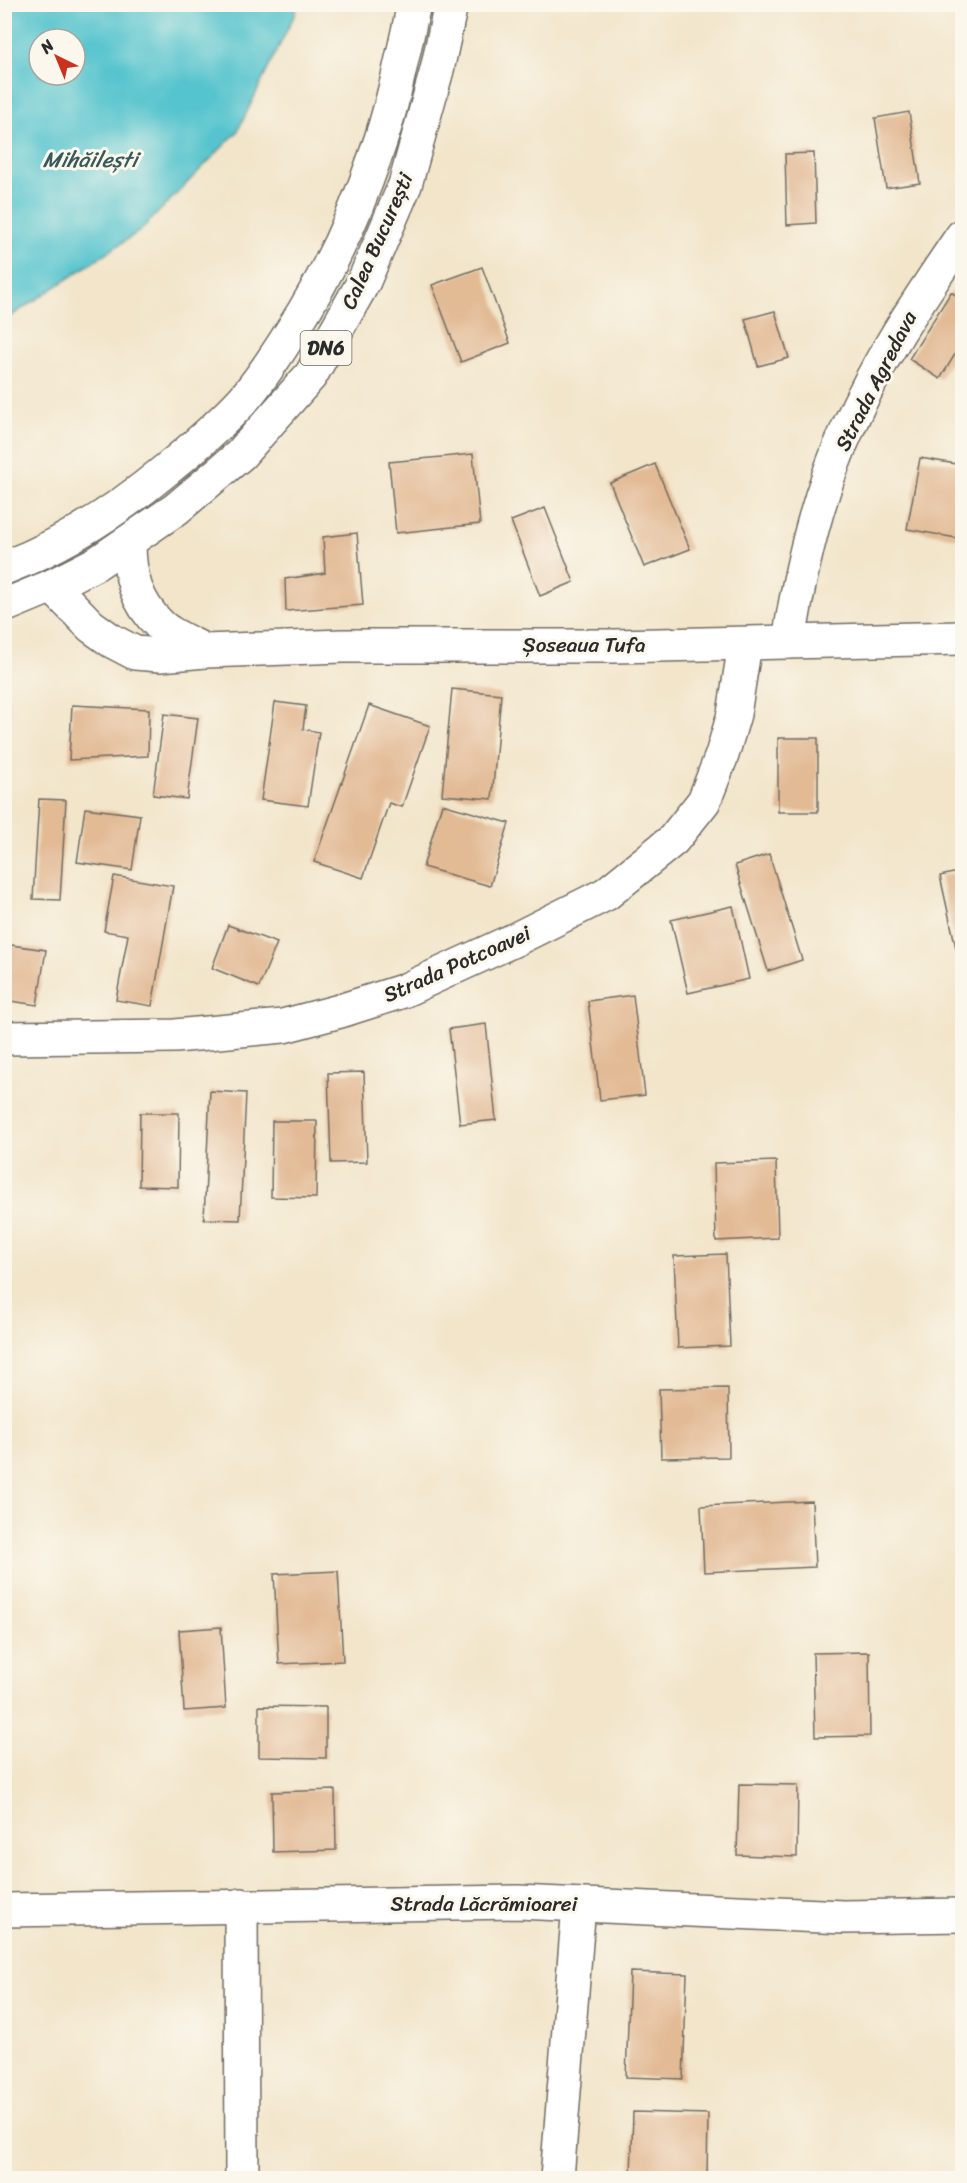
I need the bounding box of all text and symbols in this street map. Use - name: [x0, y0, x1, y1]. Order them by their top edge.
- north arrow: [27, 27, 87, 87]
- text: N: [32, 31, 62, 61]
- water label: Mihăilești: [43, 140, 142, 179]
- street label: Calea București: [330, 165, 425, 316]
- street label: Strada Agredava: [824, 304, 928, 458]
- road number: DN6: [300, 331, 352, 365]
- street label: Șoseaua Tufa: [523, 626, 646, 664]
- street label: Strada Potcoavei: [377, 914, 538, 1014]
- street label: Strada Lăcrămioarei: [391, 1885, 579, 1923]

